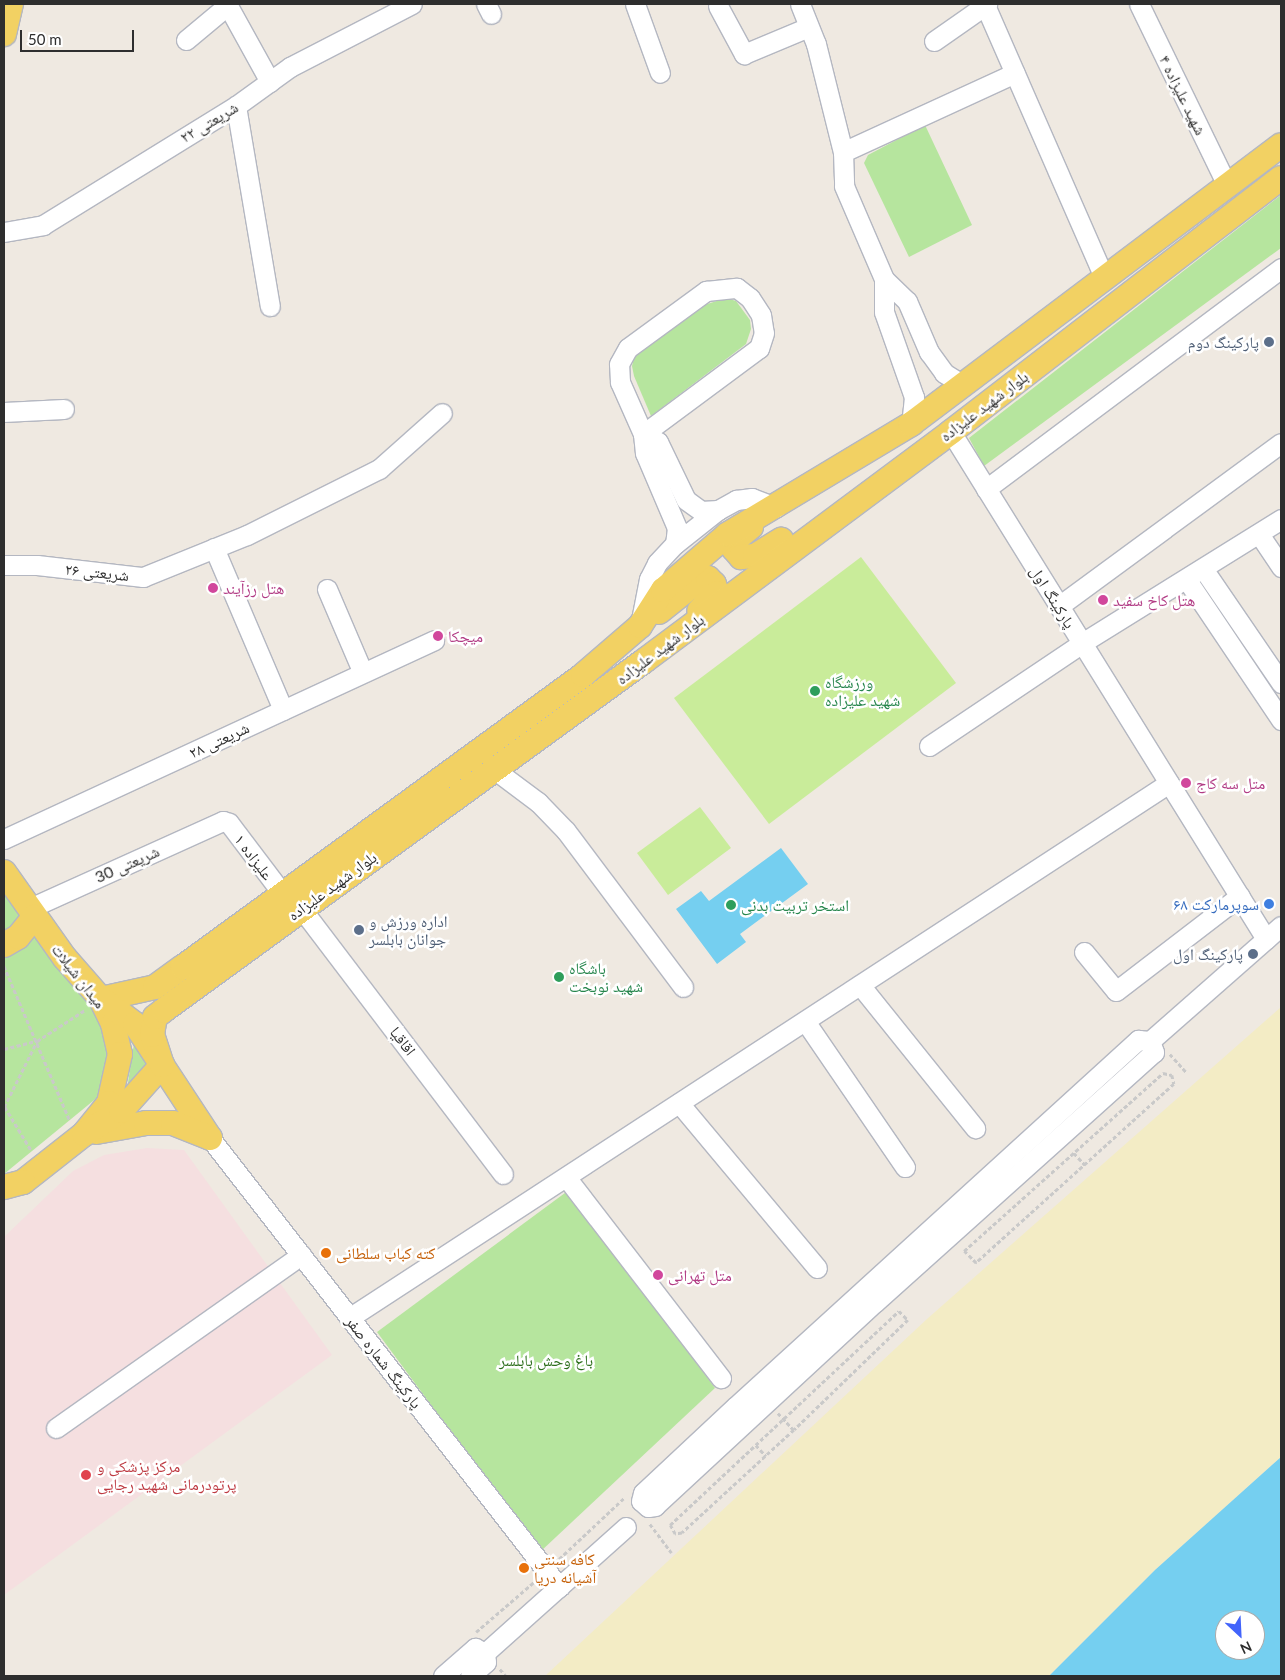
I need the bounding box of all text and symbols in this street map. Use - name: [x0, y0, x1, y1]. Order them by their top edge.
- scale bar: [22, 20, 136, 52]
- text: 50 m: [28, 30, 62, 48]
- street label: شهید علیزاده ۴: [1155, 52, 1211, 138]
- street label: شریعتی ۲۲: [176, 97, 242, 147]
- place label: پارکینگ دوم: [1188, 332, 1259, 352]
- marker: پارکینگ دوم: [1263, 336, 1275, 348]
- street label: بلوار شهید علیزاده: [936, 367, 1032, 445]
- street label: شریعتی ۲۶: [64, 559, 130, 585]
- street label: پارکینگ اول: [1026, 562, 1080, 632]
- place label: هتل رزآیند: [223, 578, 284, 598]
- marker: هتل رزآیند: [207, 582, 219, 594]
- place label: هتل کاخ سفید: [1113, 590, 1195, 610]
- marker: هتل کاخ سفید: [1097, 594, 1109, 606]
- street label: بلوار شهید علیزاده: [612, 610, 708, 688]
- place label: میچکا: [448, 626, 483, 646]
- marker: میچکا: [432, 630, 444, 642]
- place label: ورزشگاه شهید علیزاده: [825, 672, 900, 710]
- marker: ورزشگاه شهید علیزاده: [809, 685, 821, 697]
- street label: شریعتی ۲۸: [186, 718, 252, 762]
- place label: متل سه کاج: [1196, 773, 1265, 793]
- marker: متل سه کاج: [1180, 777, 1192, 789]
- street label: علیزاده ۱: [231, 830, 277, 884]
- street label: شریعتی 30: [92, 841, 162, 887]
- street label: بلوار شهید علیزاده: [284, 847, 380, 925]
- place label: سوپرمارکت ۶۸: [1173, 894, 1259, 914]
- place label: استخر تربیت بدنی: [741, 895, 849, 915]
- marker: سوپرمارکت ۶۸: [1263, 898, 1275, 910]
- marker: استخر تربیت بدنی: [725, 899, 737, 911]
- place label: اداره ورزش و جوانان بابلسر: [369, 911, 448, 949]
- marker: اداره ورزش و جوانان بابلسر: [353, 924, 365, 936]
- street label: میدان شیلات: [48, 940, 110, 1012]
- place label: پارکینگ اول: [1173, 944, 1243, 964]
- marker: پارکینگ اول: [1247, 948, 1259, 960]
- place label: باشگاه شهید نوبخت: [569, 958, 643, 996]
- marker: باشگاه شهید نوبخت: [553, 971, 565, 983]
- street label: اقاقیا: [386, 1023, 420, 1059]
- place label: کته کباب سلطانی: [336, 1243, 435, 1263]
- marker: کته کباب سلطانی: [320, 1247, 332, 1259]
- place label: متل تهرانی: [668, 1265, 732, 1285]
- marker: متل تهرانی: [652, 1269, 664, 1281]
- street label: پارکینگ شماره صفر: [342, 1312, 426, 1412]
- park label: باغ وحش بابلسر: [499, 1350, 593, 1370]
- place label: مرکز پزشکی و پرتودرمانی شهید رجایی: [97, 1456, 237, 1494]
- marker: مرکز پزشکی و پرتودرمانی شهید رجایی: [79, 1468, 93, 1482]
- place label: کافه سنتی آشیانه دریا: [534, 1549, 596, 1587]
- marker: کافه سنتی آشیانه دریا: [518, 1562, 530, 1574]
- north arrow: [1215, 1610, 1265, 1660]
- text: N: [1238, 1638, 1255, 1658]

